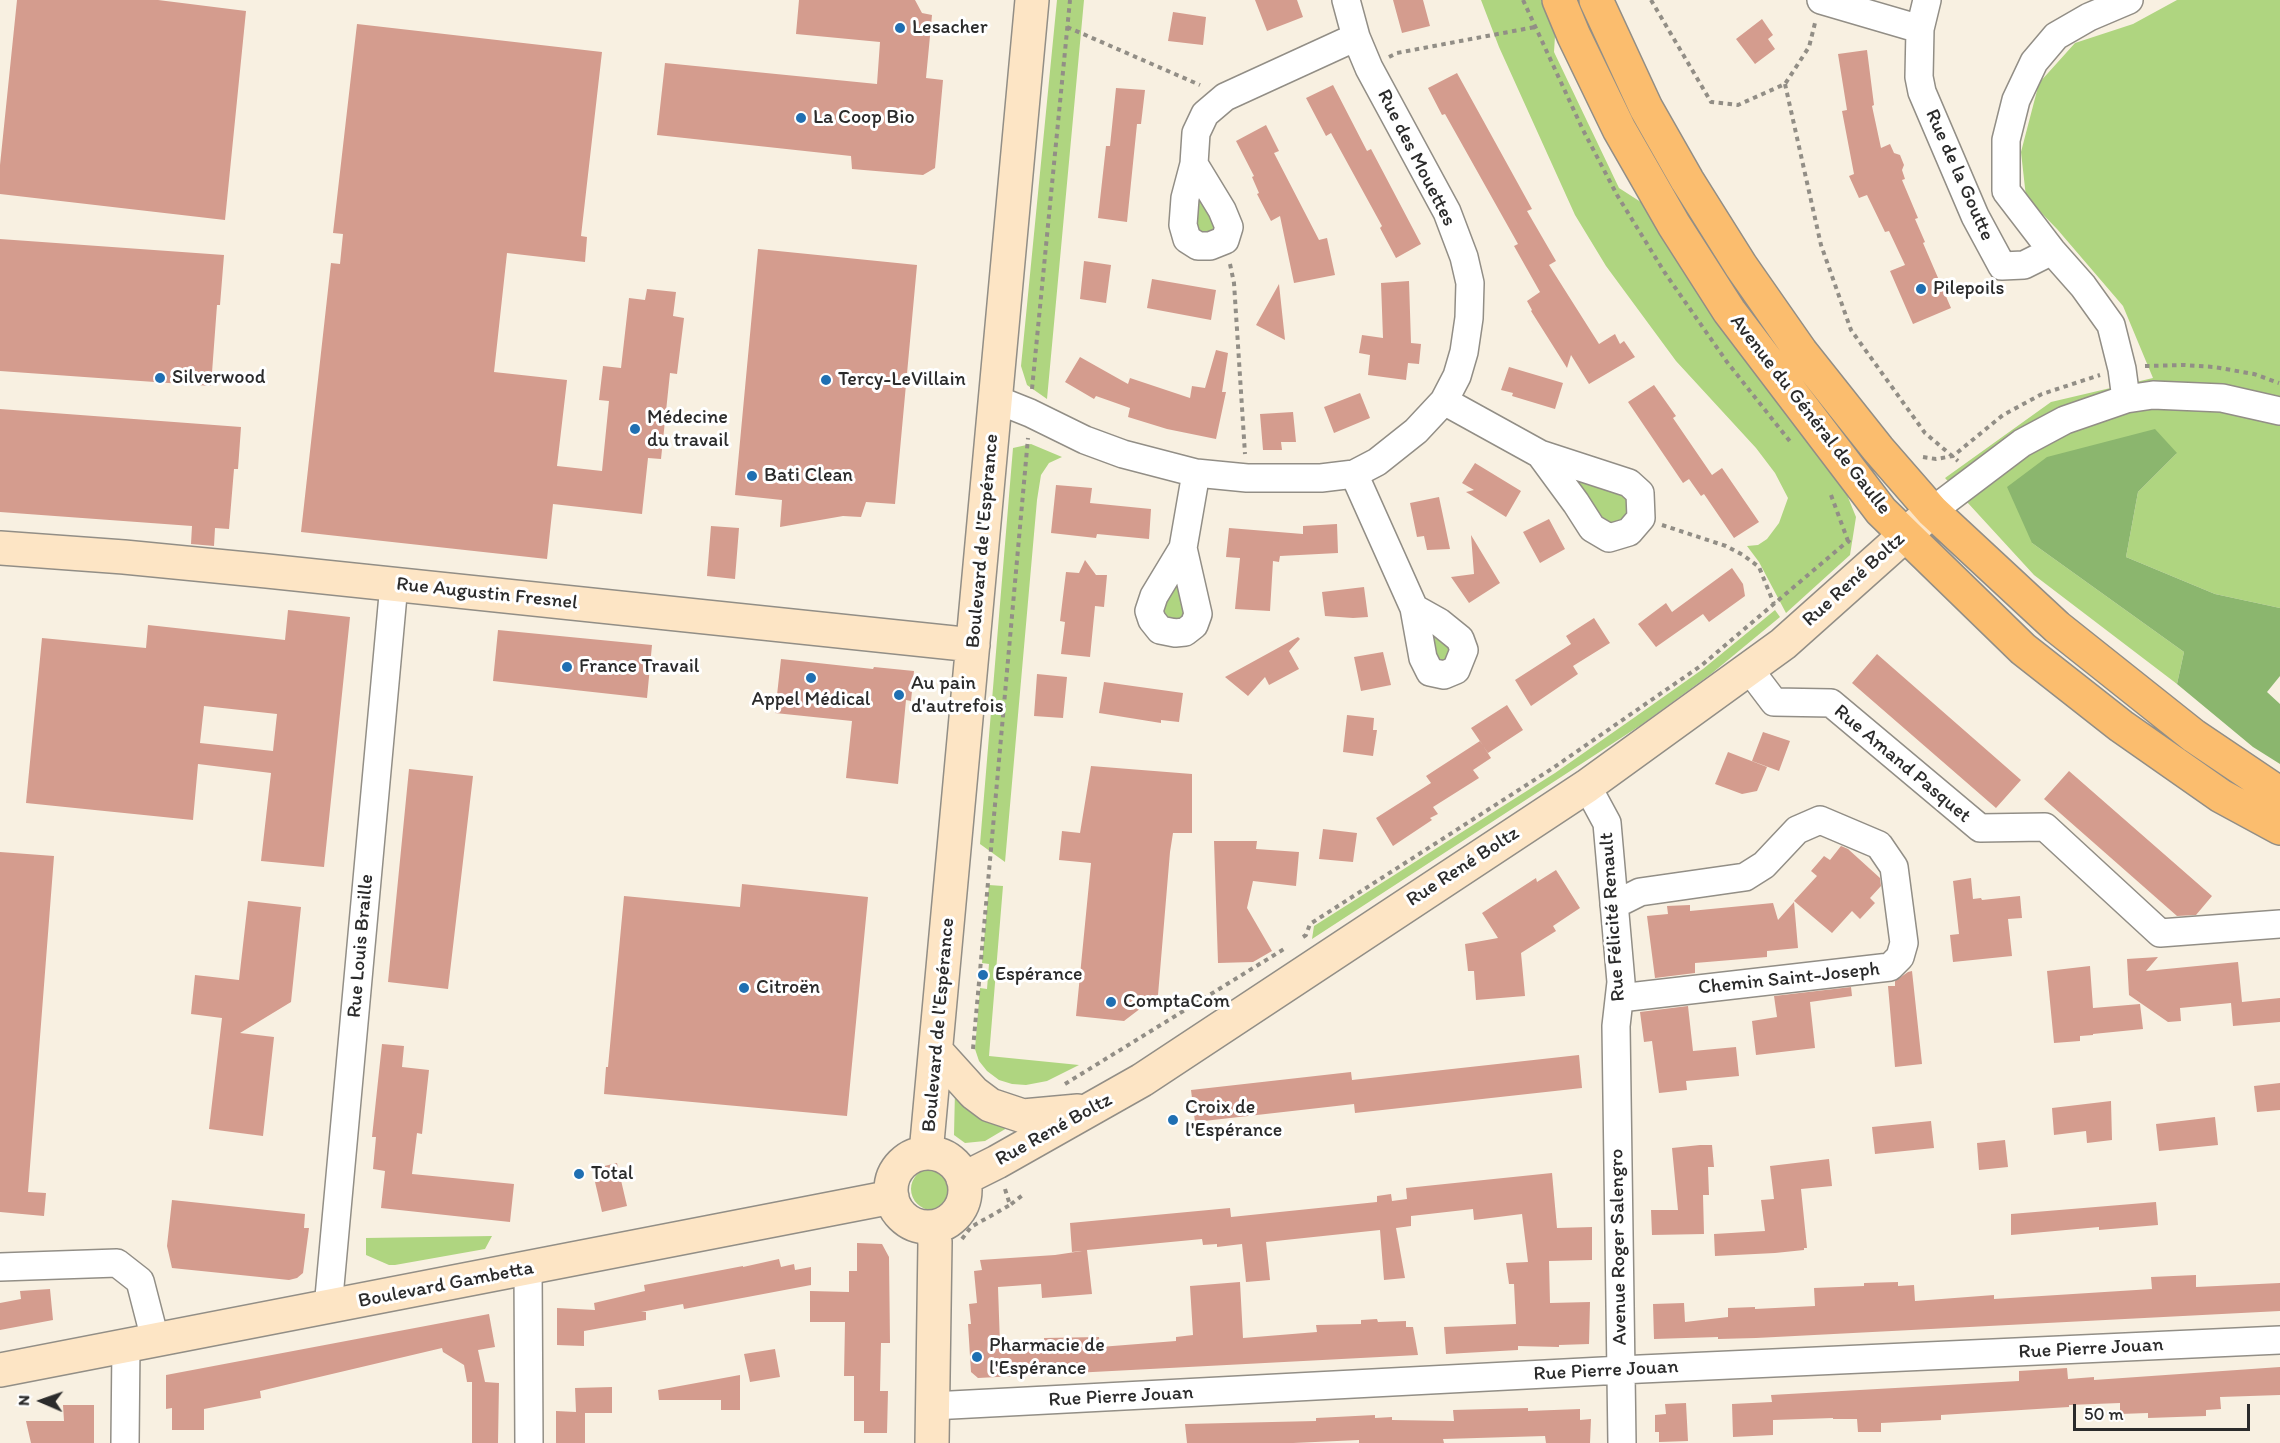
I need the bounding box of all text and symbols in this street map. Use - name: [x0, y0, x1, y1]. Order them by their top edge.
- place label: Lesacher: [912, 16, 988, 40]
- marker: Lesacher: [893, 21, 907, 35]
- street label: Rue des Mouettes: [1371, 86, 1461, 230]
- street label: Rue de la Goutte: [1919, 105, 1999, 245]
- place label: La Coop Bio: [813, 106, 915, 130]
- marker: La Coop Bio: [794, 111, 808, 125]
- place label: Pilepoils: [1933, 277, 2004, 301]
- marker: Pilepoils: [1914, 282, 1928, 296]
- street label: Avenue du Général de Gaulle: [1725, 310, 1895, 520]
- place label: Silverwood: [172, 366, 265, 390]
- place label: Tercy-LeVillain: [838, 368, 966, 392]
- marker: Silverwood: [153, 371, 167, 385]
- marker: Tercy-LeVillain: [819, 373, 833, 387]
- place label: Médecine du travail: [647, 406, 729, 453]
- marker: Médecine du travail: [628, 422, 642, 436]
- street label: Boulevard de l'Espérance: [962, 433, 1004, 649]
- place label: Bati Clean: [764, 464, 853, 488]
- marker: Bati Clean: [745, 469, 759, 483]
- street label: Rue René Boltz: [1798, 528, 1910, 632]
- street label: Rue Augustin Fresnel: [395, 573, 579, 615]
- place label: France Travail: [579, 655, 699, 679]
- marker: France Travail: [560, 660, 574, 674]
- marker: Appel Médical: [804, 671, 818, 685]
- place label: Au pain d'autrefois: [911, 672, 1004, 719]
- place label: Appel Médical: [752, 688, 870, 712]
- marker: Au pain d'autrefois: [892, 688, 906, 702]
- street label: Rue Amand Pasquet: [1829, 700, 1975, 828]
- street label: Rue René Boltz: [1402, 822, 1524, 912]
- street label: Rue Félicité Renault: [1595, 831, 1631, 1003]
- street label: Rue Louis Braille: [343, 873, 379, 1019]
- street label: Boulevard de l'Espérance: [918, 917, 960, 1133]
- street label: Chemin Saint-Joseph: [1697, 958, 1881, 1000]
- place label: Espérance: [995, 963, 1083, 987]
- marker: Espérance: [976, 968, 990, 982]
- place label: Citroën: [756, 976, 820, 1000]
- marker: Citroën: [737, 981, 751, 995]
- place label: ComptaCom: [1123, 990, 1230, 1014]
- marker: ComptaCom: [1104, 995, 1118, 1009]
- street label: Rue René Boltz: [992, 1088, 1116, 1172]
- place label: Croix de l'Espérance: [1185, 1096, 1282, 1143]
- marker: Croix de l'Espérance: [1166, 1113, 1180, 1127]
- street label: Avenue Roger Salengro: [1605, 1148, 1633, 1346]
- place label: Total: [591, 1162, 633, 1186]
- marker: Total: [572, 1167, 586, 1181]
- street label: Boulevard Gambetta: [356, 1256, 536, 1314]
- street label: Rue Pierre Jouan: [2018, 1333, 2164, 1365]
- place label: Pharmacie de l'Espérance: [989, 1334, 1105, 1381]
- marker: Pharmacie de l'Espérance: [970, 1350, 984, 1364]
- street label: Rue Pierre Jouan: [1533, 1355, 1679, 1387]
- north arrow: [12, 1371, 72, 1431]
- street label: Rue Pierre Jouan: [1048, 1381, 1194, 1413]
- scale bar: [2076, 1392, 2253, 1430]
- text: N: [14, 1395, 33, 1406]
- text: 50 m: [2084, 1403, 2124, 1425]

